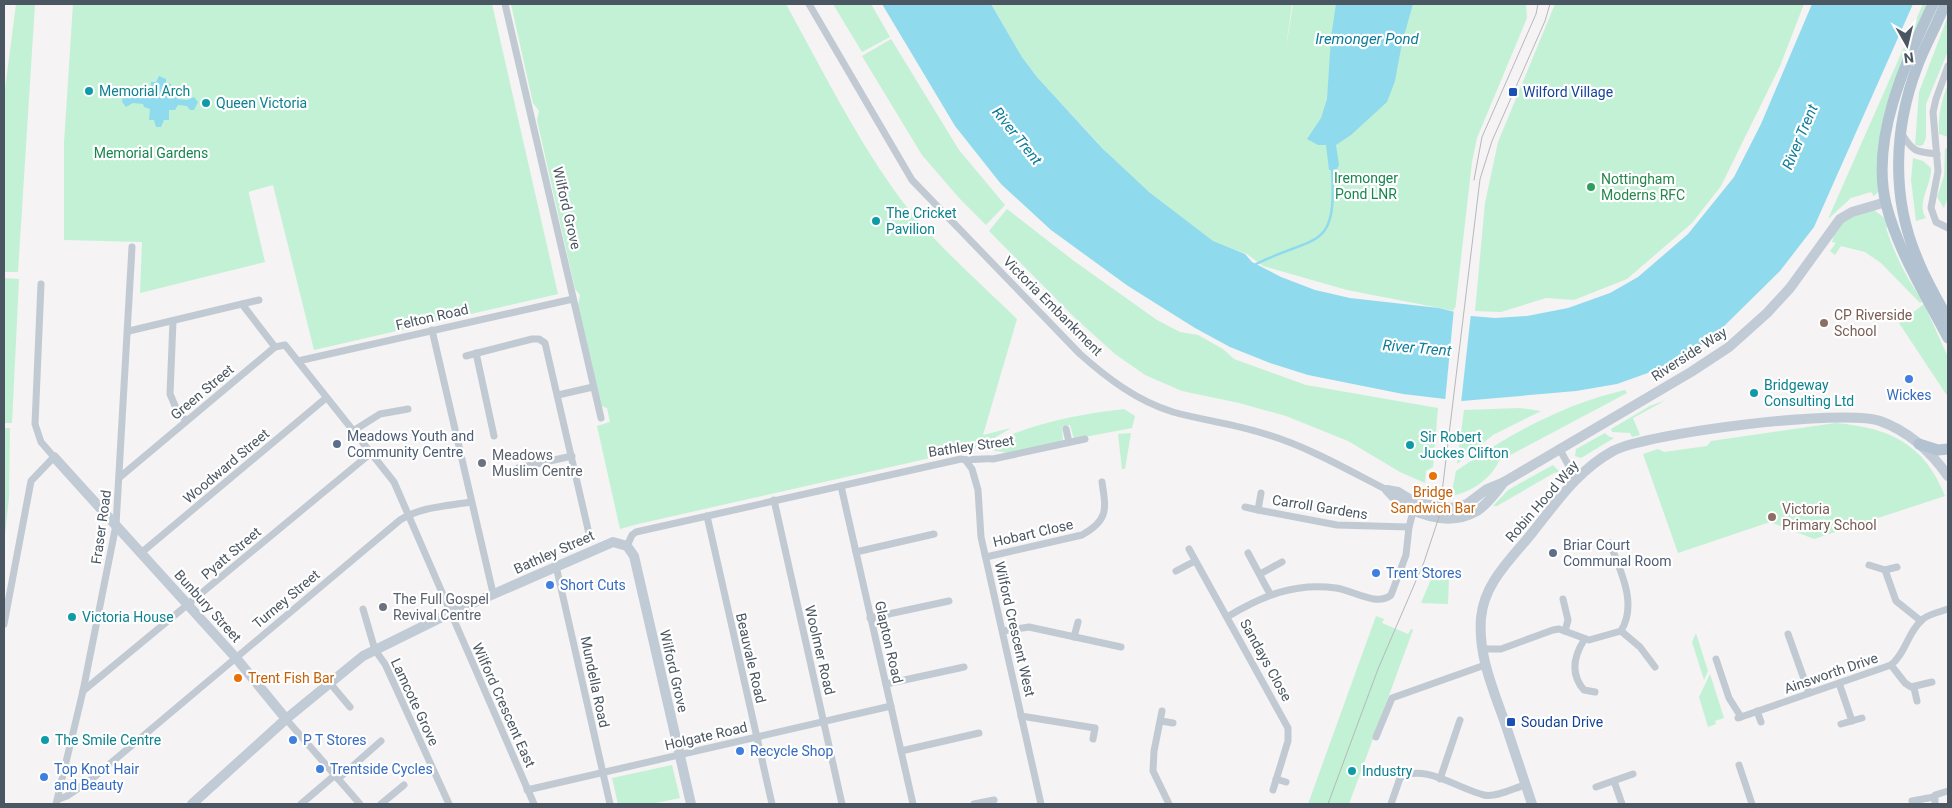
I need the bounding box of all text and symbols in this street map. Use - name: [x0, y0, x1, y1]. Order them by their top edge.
- north arrow: [1882, 20, 1932, 70]
- water label: Iremonger Pond: [1315, 30, 1420, 48]
- text: N: [1903, 49, 1915, 66]
- place label: Memorial Arch: [99, 83, 190, 99]
- place label: Wilford Village: [1523, 84, 1613, 100]
- marker: Memorial Arch: [83, 85, 95, 97]
- marker: Wilford Village: [1507, 86, 1519, 98]
- place label: Queen Victoria: [216, 95, 307, 111]
- marker: Queen Victoria: [200, 97, 212, 109]
- water label: River Trent: [1778, 102, 1822, 172]
- water label: River Trent: [988, 104, 1046, 169]
- park label: Memorial Gardens: [94, 145, 208, 161]
- street label: Wilford Grove: [550, 165, 584, 251]
- park label: Iremonger Pond LNR: [1334, 170, 1398, 202]
- place label: Nottingham Moderns RFC: [1601, 171, 1685, 203]
- marker: Nottingham Moderns RFC: [1585, 181, 1597, 193]
- place label: The Cricket Pavilion: [886, 205, 957, 237]
- marker: The Cricket Pavilion: [870, 215, 882, 227]
- street label: Victoria Embankment: [1000, 253, 1106, 359]
- street label: Felton Road: [394, 301, 470, 333]
- place label: CP Riverside School: [1834, 307, 1912, 339]
- marker: CP Riverside School: [1818, 317, 1830, 329]
- street label: Riverside Way: [1648, 323, 1730, 384]
- water label: River Trent: [1382, 336, 1452, 360]
- street label: Green Street: [167, 361, 237, 423]
- marker: Wickes: [1903, 373, 1915, 385]
- place label: Bridgeway Consulting Ltd: [1764, 377, 1854, 409]
- marker: Bridgeway Consulting Ltd: [1748, 387, 1760, 399]
- place label: Wickes: [1887, 387, 1931, 403]
- street label: Woodward Street: [180, 425, 272, 507]
- place label: Meadows Youth and Community Centre: [347, 428, 474, 460]
- place label: Sir Robert Juckes Clifton: [1420, 429, 1509, 461]
- street label: Bathley Street: [927, 432, 1015, 460]
- marker: Meadows Youth and Community Centre: [331, 438, 343, 450]
- marker: Sir Robert Juckes Clifton: [1404, 439, 1416, 451]
- place label: Meadows Muslim Centre: [492, 447, 583, 479]
- marker: Meadows Muslim Centre: [476, 457, 488, 469]
- street label: Robin Hood Way: [1502, 457, 1582, 545]
- marker: Bridge Sandwich Bar: [1427, 470, 1439, 482]
- place label: Bridge Sandwich Bar: [1390, 484, 1476, 516]
- street label: Fraser Road: [88, 489, 114, 565]
- street label: Carroll Gardens: [1271, 492, 1369, 522]
- place label: Victoria Primary School: [1782, 501, 1877, 533]
- marker: Victoria Primary School: [1766, 511, 1778, 523]
- street label: Hobart Close: [991, 516, 1075, 550]
- street label: Pyatt Street: [198, 523, 264, 582]
- street label: Bathley Street: [511, 527, 597, 577]
- place label: Briar Court Communal Room: [1563, 537, 1671, 569]
- marker: Briar Court Communal Room: [1547, 547, 1559, 559]
- street label: Wilford Crescent West: [992, 560, 1038, 699]
- place label: Trent Stores: [1386, 565, 1462, 581]
- street label: Turney Street: [249, 566, 323, 632]
- street label: Bunbury Street: [171, 567, 245, 646]
- marker: Trent Stores: [1370, 567, 1382, 579]
- place label: Short Cuts: [560, 577, 626, 593]
- marker: Short Cuts: [544, 579, 556, 591]
- place label: The Full Gospel Revival Centre: [393, 591, 489, 623]
- street label: Glapton Road: [872, 599, 906, 685]
- marker: The Full Gospel Revival Centre: [377, 601, 389, 613]
- street label: Woolmer Road: [802, 604, 838, 696]
- place label: Victoria House: [82, 609, 174, 625]
- marker: Victoria House: [66, 611, 78, 623]
- street label: Beauvale Road: [733, 611, 769, 705]
- street label: Sandays Close: [1237, 616, 1295, 704]
- street label: Wilford Grove: [657, 628, 691, 714]
- street label: Mundella Road: [578, 635, 612, 729]
- street label: Wilford Crescent East: [469, 640, 539, 770]
- street label: Ainsworth Drive: [1782, 649, 1880, 697]
- street label: Lamcote Grove: [388, 656, 442, 748]
- place label: Trent Fish Bar: [248, 670, 335, 686]
- marker: Trent Fish Bar: [232, 672, 244, 684]
- place label: Soudan Drive: [1521, 714, 1603, 730]
- marker: Soudan Drive: [1505, 716, 1517, 728]
- street label: Holgate Road: [663, 719, 749, 753]
- place label: The Smile Centre: [55, 732, 161, 748]
- place label: P T Stores: [303, 732, 367, 748]
- marker: The Smile Centre: [39, 734, 51, 746]
- marker: P T Stores: [287, 734, 299, 746]
- place label: Recycle Shop: [750, 743, 834, 759]
- marker: Recycle Shop: [734, 745, 746, 757]
- place label: Top Knot Hair and Beauty: [54, 761, 139, 793]
- place label: Trentside Cycles: [330, 761, 433, 777]
- marker: Trentside Cycles: [314, 763, 326, 775]
- place label: Industry: [1362, 763, 1413, 779]
- marker: Industry: [1346, 765, 1358, 777]
- marker: Top Knot Hair and Beauty: [38, 771, 50, 783]

